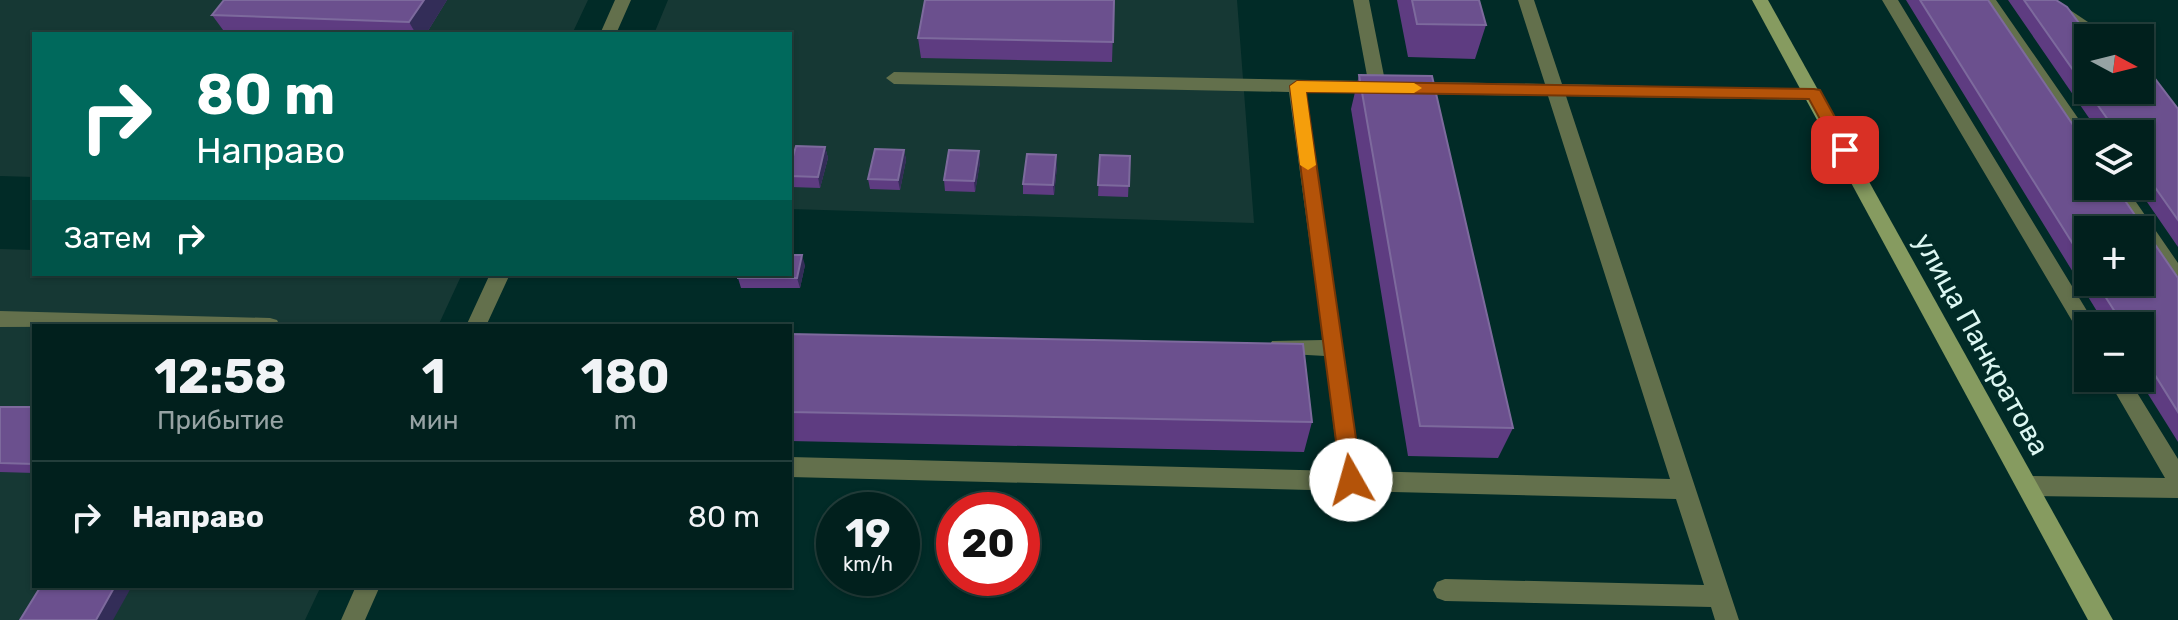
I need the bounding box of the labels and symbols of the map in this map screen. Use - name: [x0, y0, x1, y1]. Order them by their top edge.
- north arrow: [2074, 24, 2154, 104]
- pin: [1811, 116, 1879, 184]
- street label: улица Панкратова: [1907, 228, 2056, 461]
- position arrow: [1309, 438, 1393, 522]
- speed limit sign: 20: [936, 492, 1040, 596]

